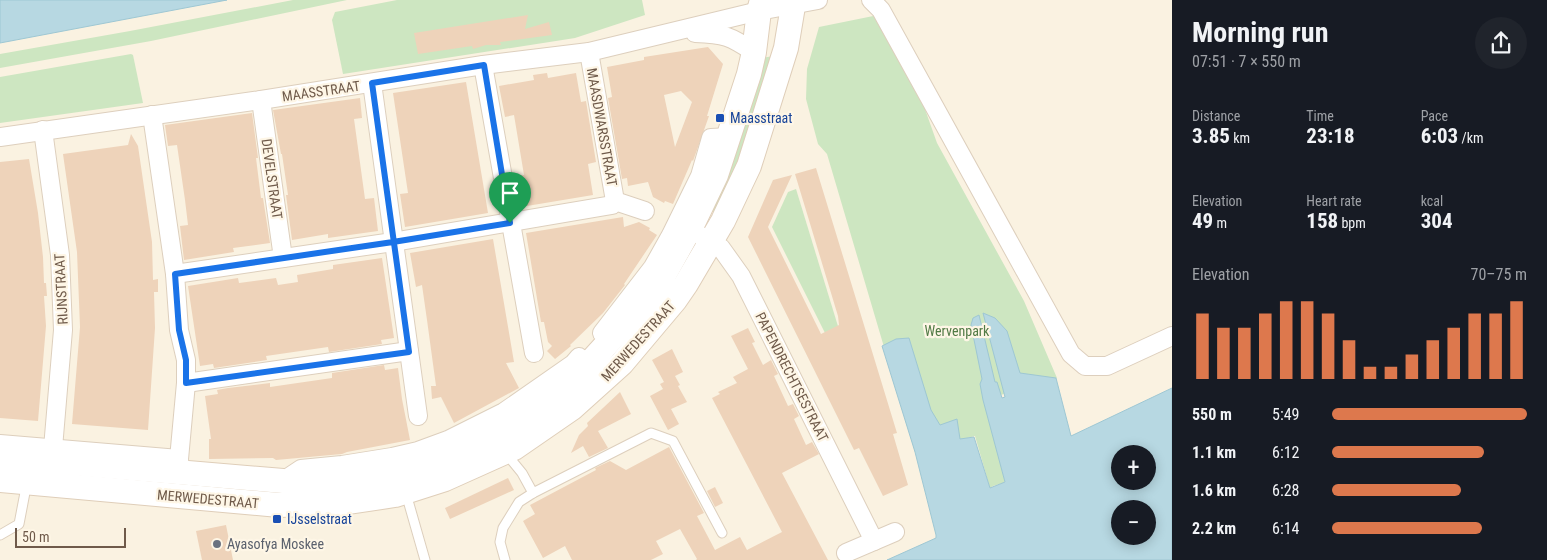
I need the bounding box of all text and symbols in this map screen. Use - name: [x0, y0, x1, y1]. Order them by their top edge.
- text: Morning run: [1192, 16, 1328, 49]
- button: share: [1475, 17, 1527, 69]
- text: 07:51 · 7 × 550 m: [1192, 52, 1301, 71]
- street label: MAASDWARSSTRAAT: [584, 67, 620, 187]
- street label: MAASSTRAAT: [281, 78, 361, 104]
- text: Distance: [1192, 108, 1240, 124]
- text: Time: [1306, 108, 1334, 124]
- text: Pace: [1421, 108, 1448, 124]
- place label: Maasstraat: [730, 110, 792, 126]
- marker: Maasstraat: [714, 112, 726, 124]
- text: 3.85: [1192, 124, 1230, 148]
- text: 23:18: [1306, 124, 1355, 148]
- text: 6:03: [1421, 124, 1458, 148]
- text: km: [1230, 130, 1250, 146]
- text: /km: [1458, 130, 1484, 146]
- street label: DEVELSTRAAT: [258, 138, 286, 220]
- pin: [489, 172, 531, 223]
- icon: arrive: [496, 179, 524, 207]
- text: Elevation: [1192, 193, 1242, 209]
- text: Heart rate: [1306, 193, 1362, 209]
- text: kcal: [1421, 193, 1443, 209]
- text: 49: [1192, 209, 1213, 233]
- text: 158: [1306, 209, 1338, 233]
- text: 304: [1421, 209, 1453, 233]
- text: m: [1213, 215, 1227, 231]
- text: bpm: [1338, 215, 1366, 231]
- street label: RIJNSTRAAT: [51, 253, 71, 325]
- text: Elevation: [1192, 265, 1250, 284]
- text: 70–75 m: [1471, 265, 1527, 284]
- street label: MERWEDESTRAAT: [598, 298, 678, 384]
- street label: PAPENDRECHTSESTRAAT: [752, 310, 832, 444]
- park label: Wervenpark: [925, 323, 990, 339]
- text: 550 m: [1192, 405, 1232, 424]
- text: 5:49: [1272, 405, 1299, 424]
- text: 1.1 km: [1192, 443, 1236, 462]
- text: 6:12: [1272, 443, 1299, 462]
- map controls: [1111, 445, 1156, 545]
- button: +: [1111, 445, 1156, 490]
- text: 1.6 km: [1192, 481, 1236, 500]
- text: 6:28: [1272, 481, 1299, 500]
- street label: MERWEDESTRAAT: [156, 487, 260, 511]
- button: −: [1111, 500, 1156, 545]
- place label: IJsselstraat: [287, 511, 352, 527]
- marker: IJsselstraat: [271, 513, 283, 525]
- text: 2.2 km: [1192, 519, 1236, 538]
- text: 6:14: [1272, 519, 1299, 538]
- scale bar: [15, 525, 126, 548]
- text: 50 m: [22, 529, 50, 545]
- place label: Ayasofya Moskee: [227, 536, 324, 552]
- marker: Ayasofya Moskee: [211, 538, 223, 550]

